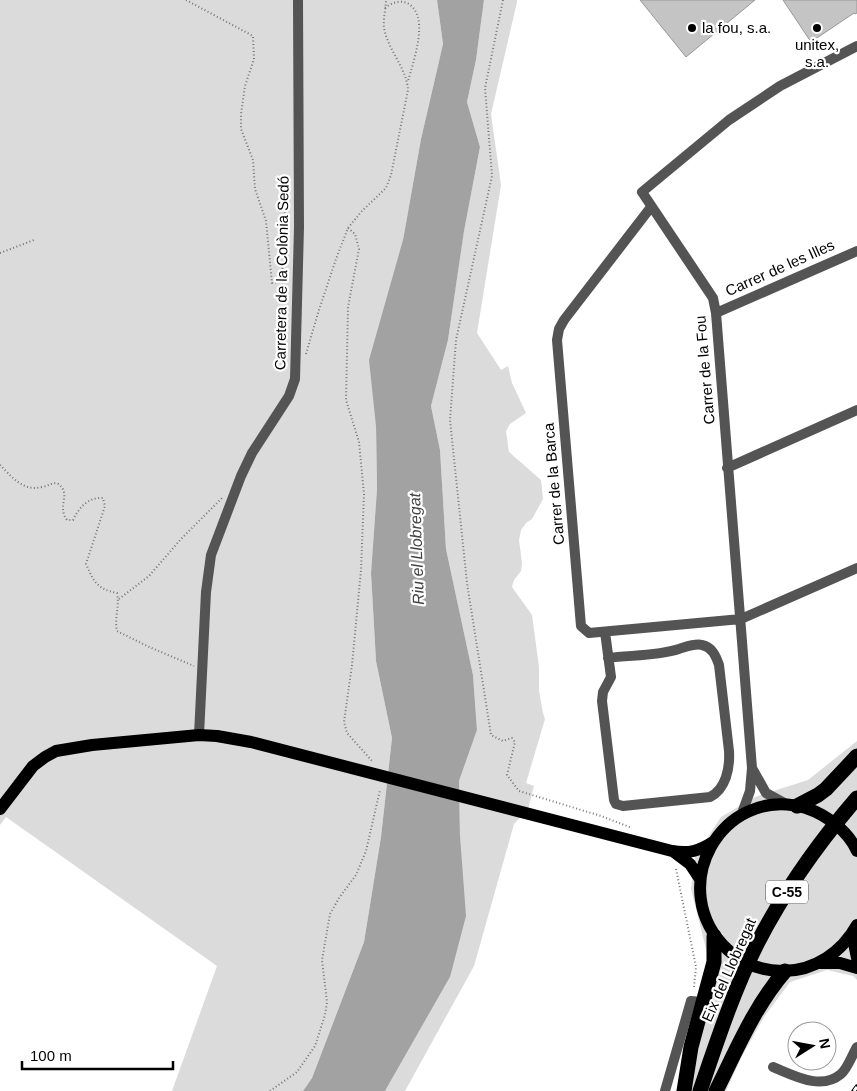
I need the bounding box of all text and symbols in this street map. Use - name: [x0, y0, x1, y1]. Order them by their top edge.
- place label: la fou, s.a.: [702, 19, 771, 36]
- marker: la fou, s.a.: [686, 22, 698, 34]
- marker: unitex, s.a.: [811, 22, 823, 34]
- place label: unitex, s.a.: [795, 36, 839, 70]
- street label: Carretera de la Colònia Sedó: [271, 176, 292, 370]
- street label: Carrer de les Illes: [723, 236, 837, 299]
- street label: Carrer de la Fou: [691, 315, 718, 425]
- street label: Carrer de la Barca: [540, 422, 567, 546]
- water label: Riu el Llobregat: [406, 492, 427, 605]
- road number: C-55: [766, 880, 808, 904]
- street label: Eix del Llobregat: [698, 915, 759, 1024]
- north arrow: [787, 1021, 837, 1071]
- text: N: [816, 1037, 834, 1050]
- scale bar: [22, 1038, 174, 1070]
- text: 100 m: [30, 1047, 72, 1064]

